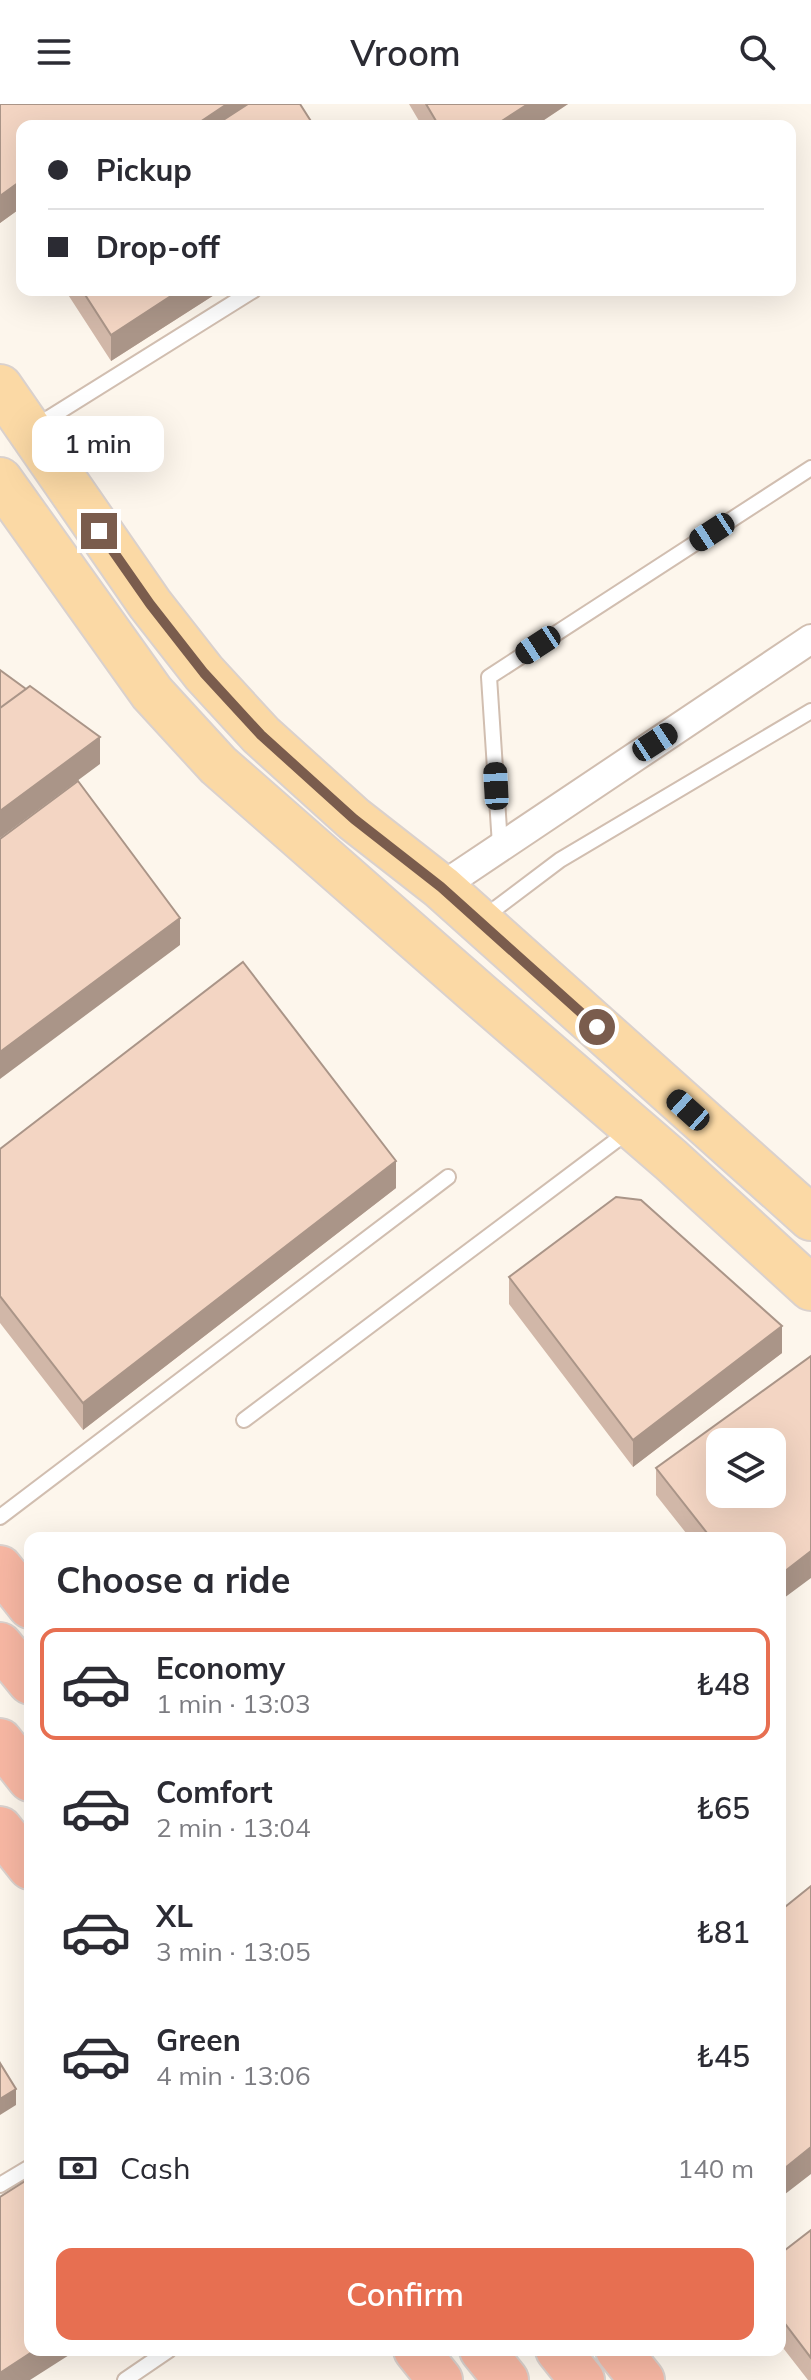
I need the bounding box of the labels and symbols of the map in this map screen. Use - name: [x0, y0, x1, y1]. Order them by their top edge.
- callout: 1 min: [33, 415, 165, 471]
- car: [685, 509, 739, 555]
- route end: [81, 513, 117, 549]
- car: [511, 622, 565, 668]
- car: [628, 719, 682, 765]
- car: [483, 761, 509, 811]
- route start: [579, 1009, 615, 1045]
- car: [662, 1085, 714, 1135]

